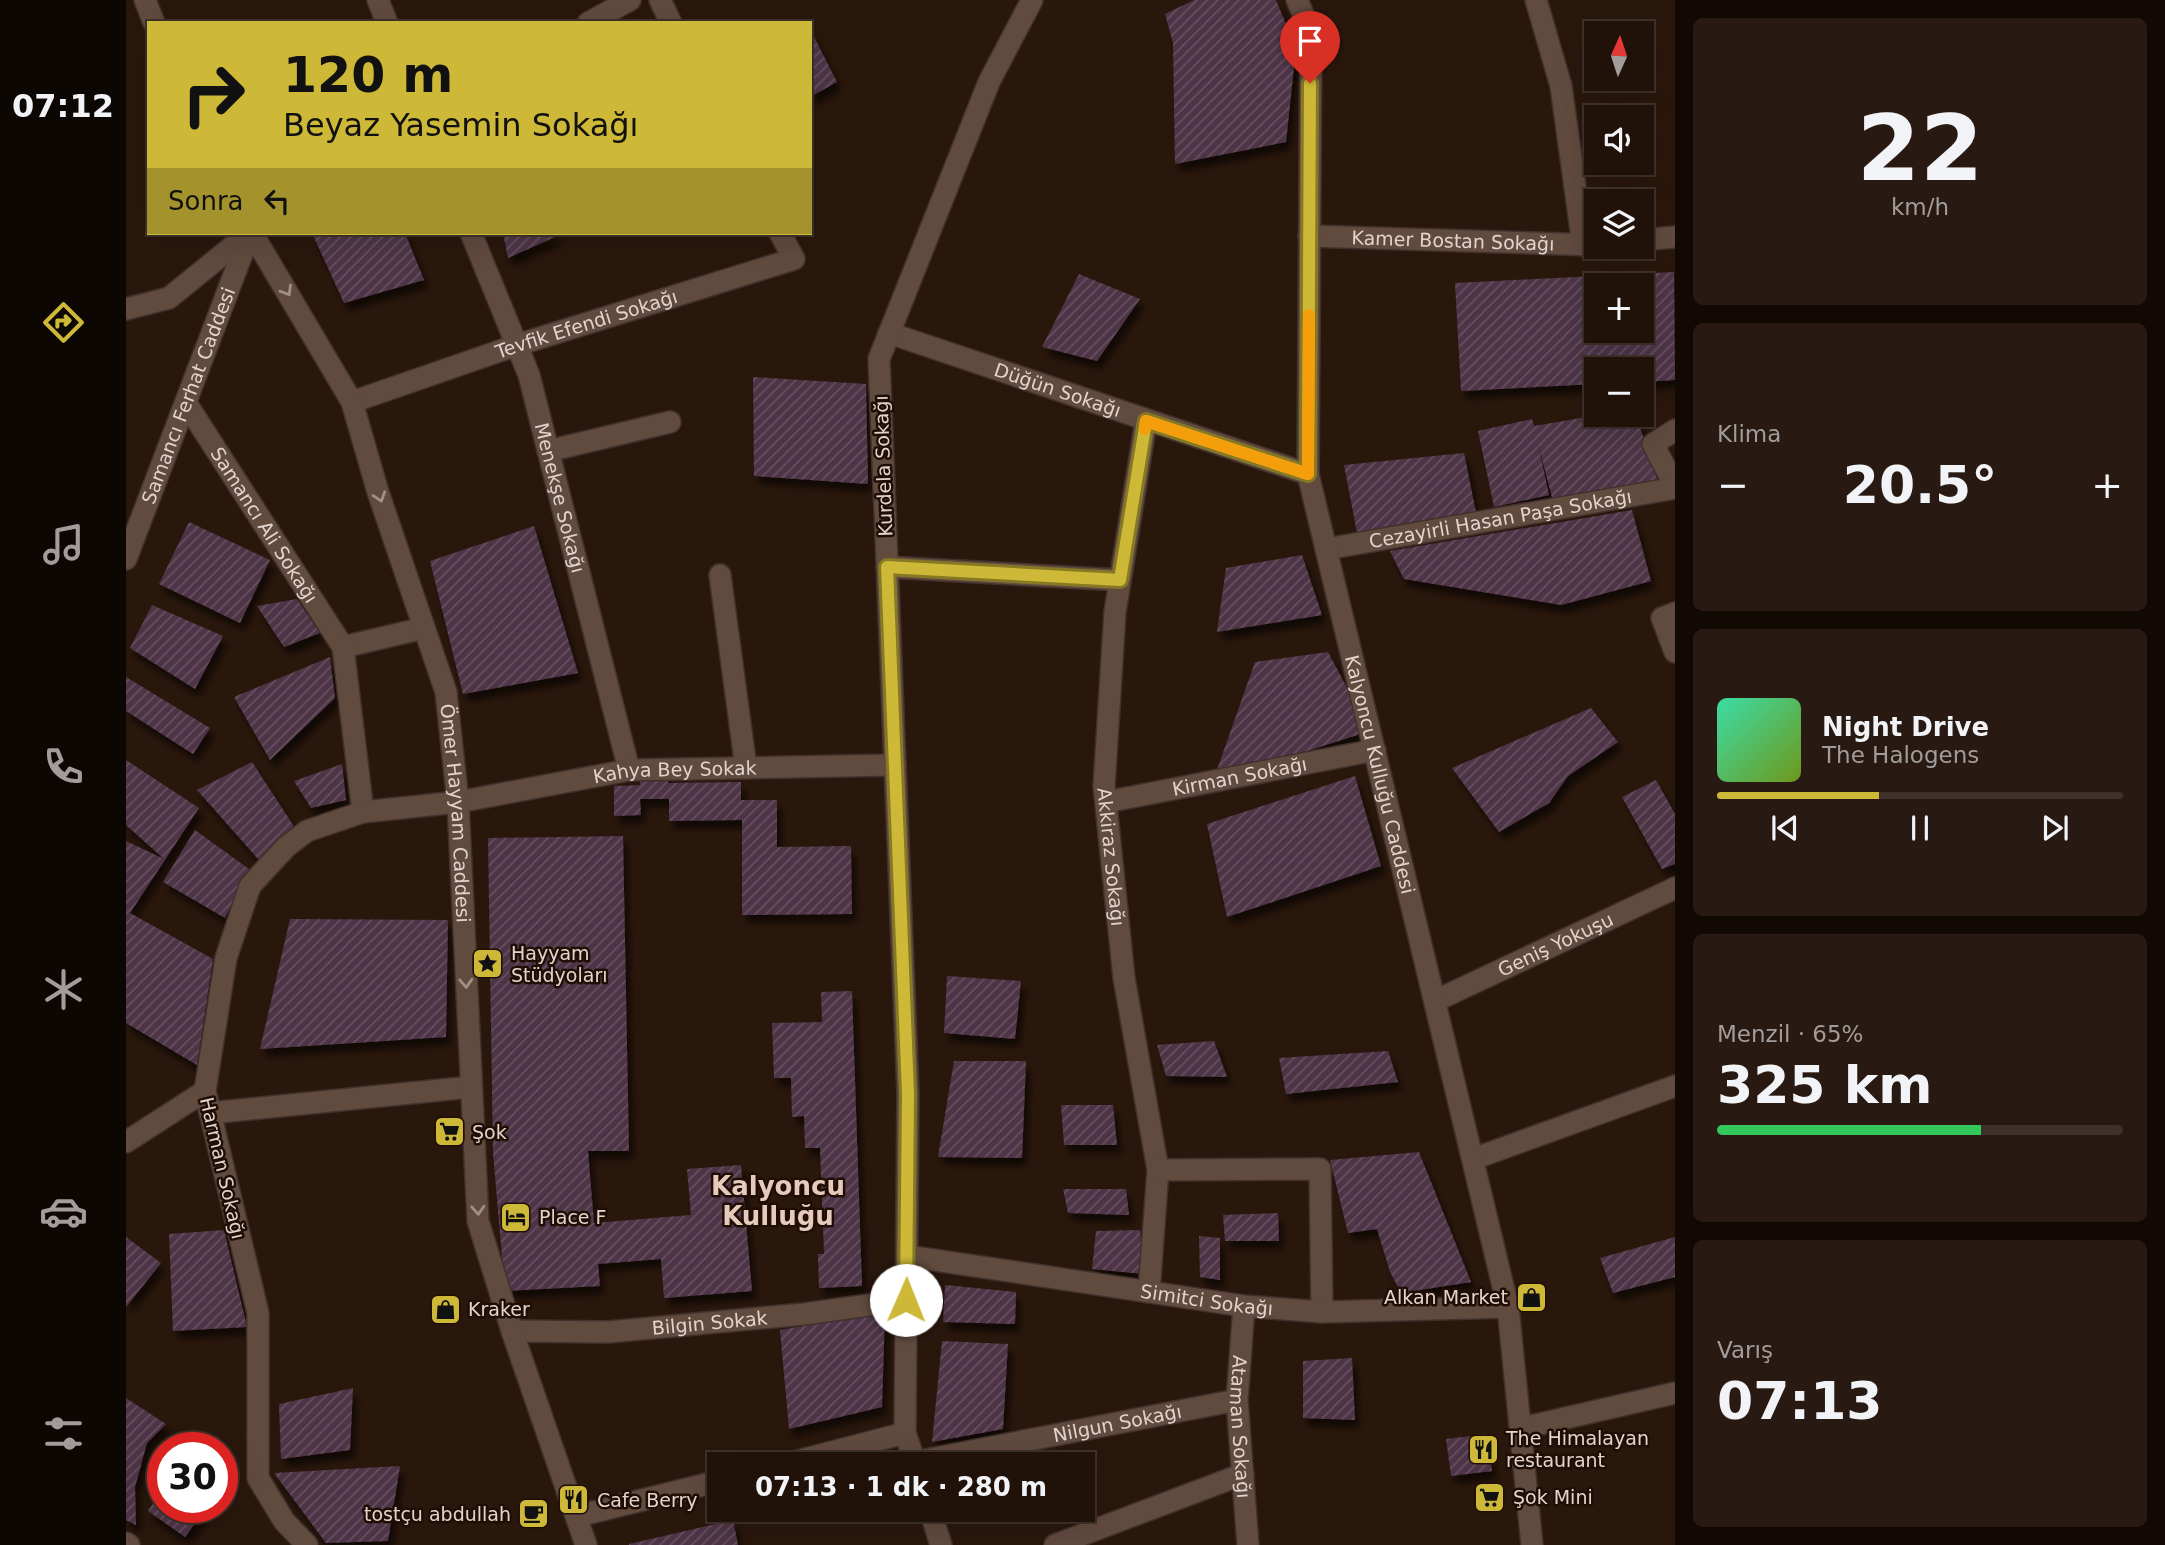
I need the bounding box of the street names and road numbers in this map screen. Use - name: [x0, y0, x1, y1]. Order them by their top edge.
- street label: Kamer Bostan Sokağı: [1351, 226, 1555, 255]
- street label: Samancı Ferhat Caddesi: [137, 284, 239, 507]
- street label: Tevfik Efendi Sokağı: [491, 285, 680, 363]
- street label: Düğün Sokağı: [992, 358, 1124, 421]
- street label: Kurdela Sokağı: [870, 395, 896, 537]
- street label: Menekşe Sokağı: [531, 420, 590, 575]
- street label: Samancı Ali Sokağı: [206, 443, 323, 607]
- street label: Cezayirli Hasan Paşa Sokağı: [1367, 485, 1633, 552]
- street label: Kalyoncu Kulluğu Caddesi: [1341, 653, 1419, 896]
- street label: Ömer Hayyam Caddesi: [436, 703, 475, 923]
- street label: Kirman Sokağı: [1170, 752, 1309, 800]
- street label: Kahya Bey Sokak: [591, 757, 757, 787]
- street label: Akkiraz Sokağı: [1093, 786, 1130, 927]
- street label: Geniş Yokuşu: [1494, 908, 1616, 981]
- street label: Harman Sokağı: [196, 1095, 250, 1241]
- street label: Simitci Sokağı: [1139, 1280, 1274, 1319]
- street label: Bilgin Sokak: [651, 1306, 768, 1339]
- street label: Ataman Sokağı: [1226, 1354, 1255, 1499]
- street label: Nilgun Sokağı: [1051, 1400, 1183, 1446]

